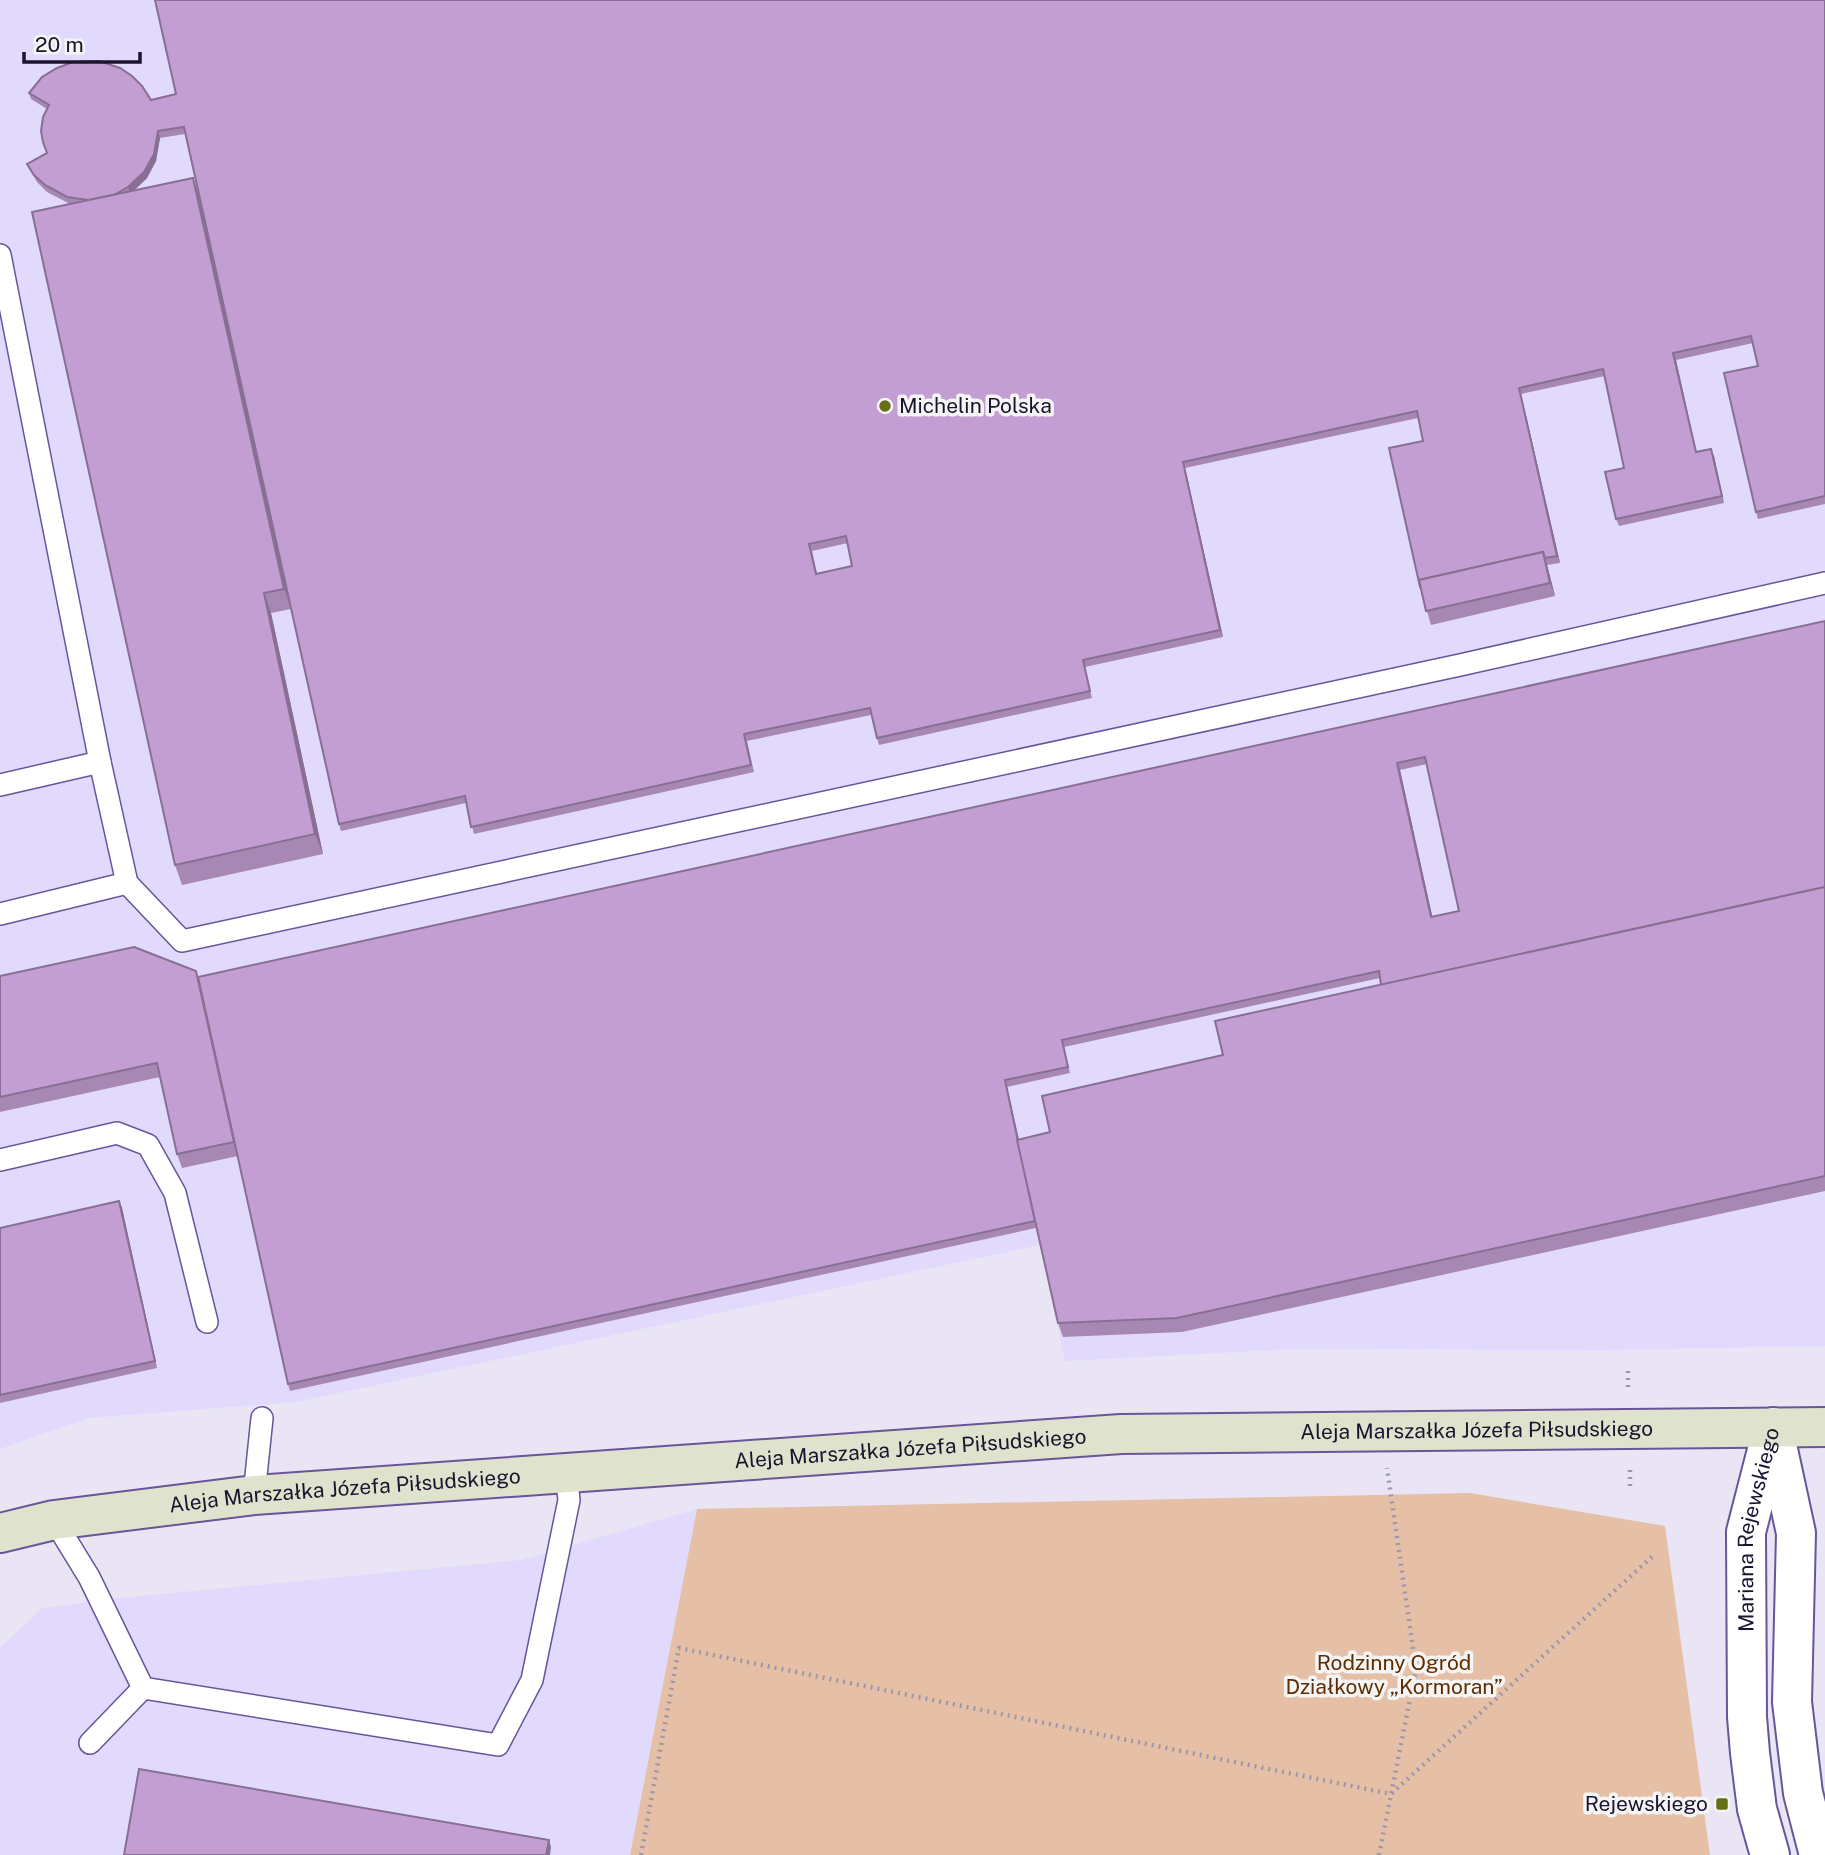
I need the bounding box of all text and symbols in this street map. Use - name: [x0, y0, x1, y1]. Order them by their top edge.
- scale bar: [24, 21, 140, 65]
- text: 20 m: [35, 32, 84, 57]
- place label: Michelin Polska: [899, 393, 1052, 418]
- marker: Michelin Polska: [877, 398, 893, 414]
- street label: Aleja Marszałka Józefa Piłsudskiego: [1300, 1416, 1653, 1444]
- street label: Aleja Marszałka Józefa Piłsudskiego: [733, 1423, 1087, 1473]
- street label: Mariana Rejewskiego: [1733, 1425, 1784, 1632]
- street label: Aleja Marszałka Józefa Piłsudskiego: [167, 1463, 522, 1518]
- park label: Rodzinny Ogród Działkowy „Kormoran”: [1285, 1650, 1503, 1699]
- place label: Rejewskiego: [1585, 1791, 1708, 1816]
- marker: Rejewskiego: [1714, 1796, 1730, 1812]

